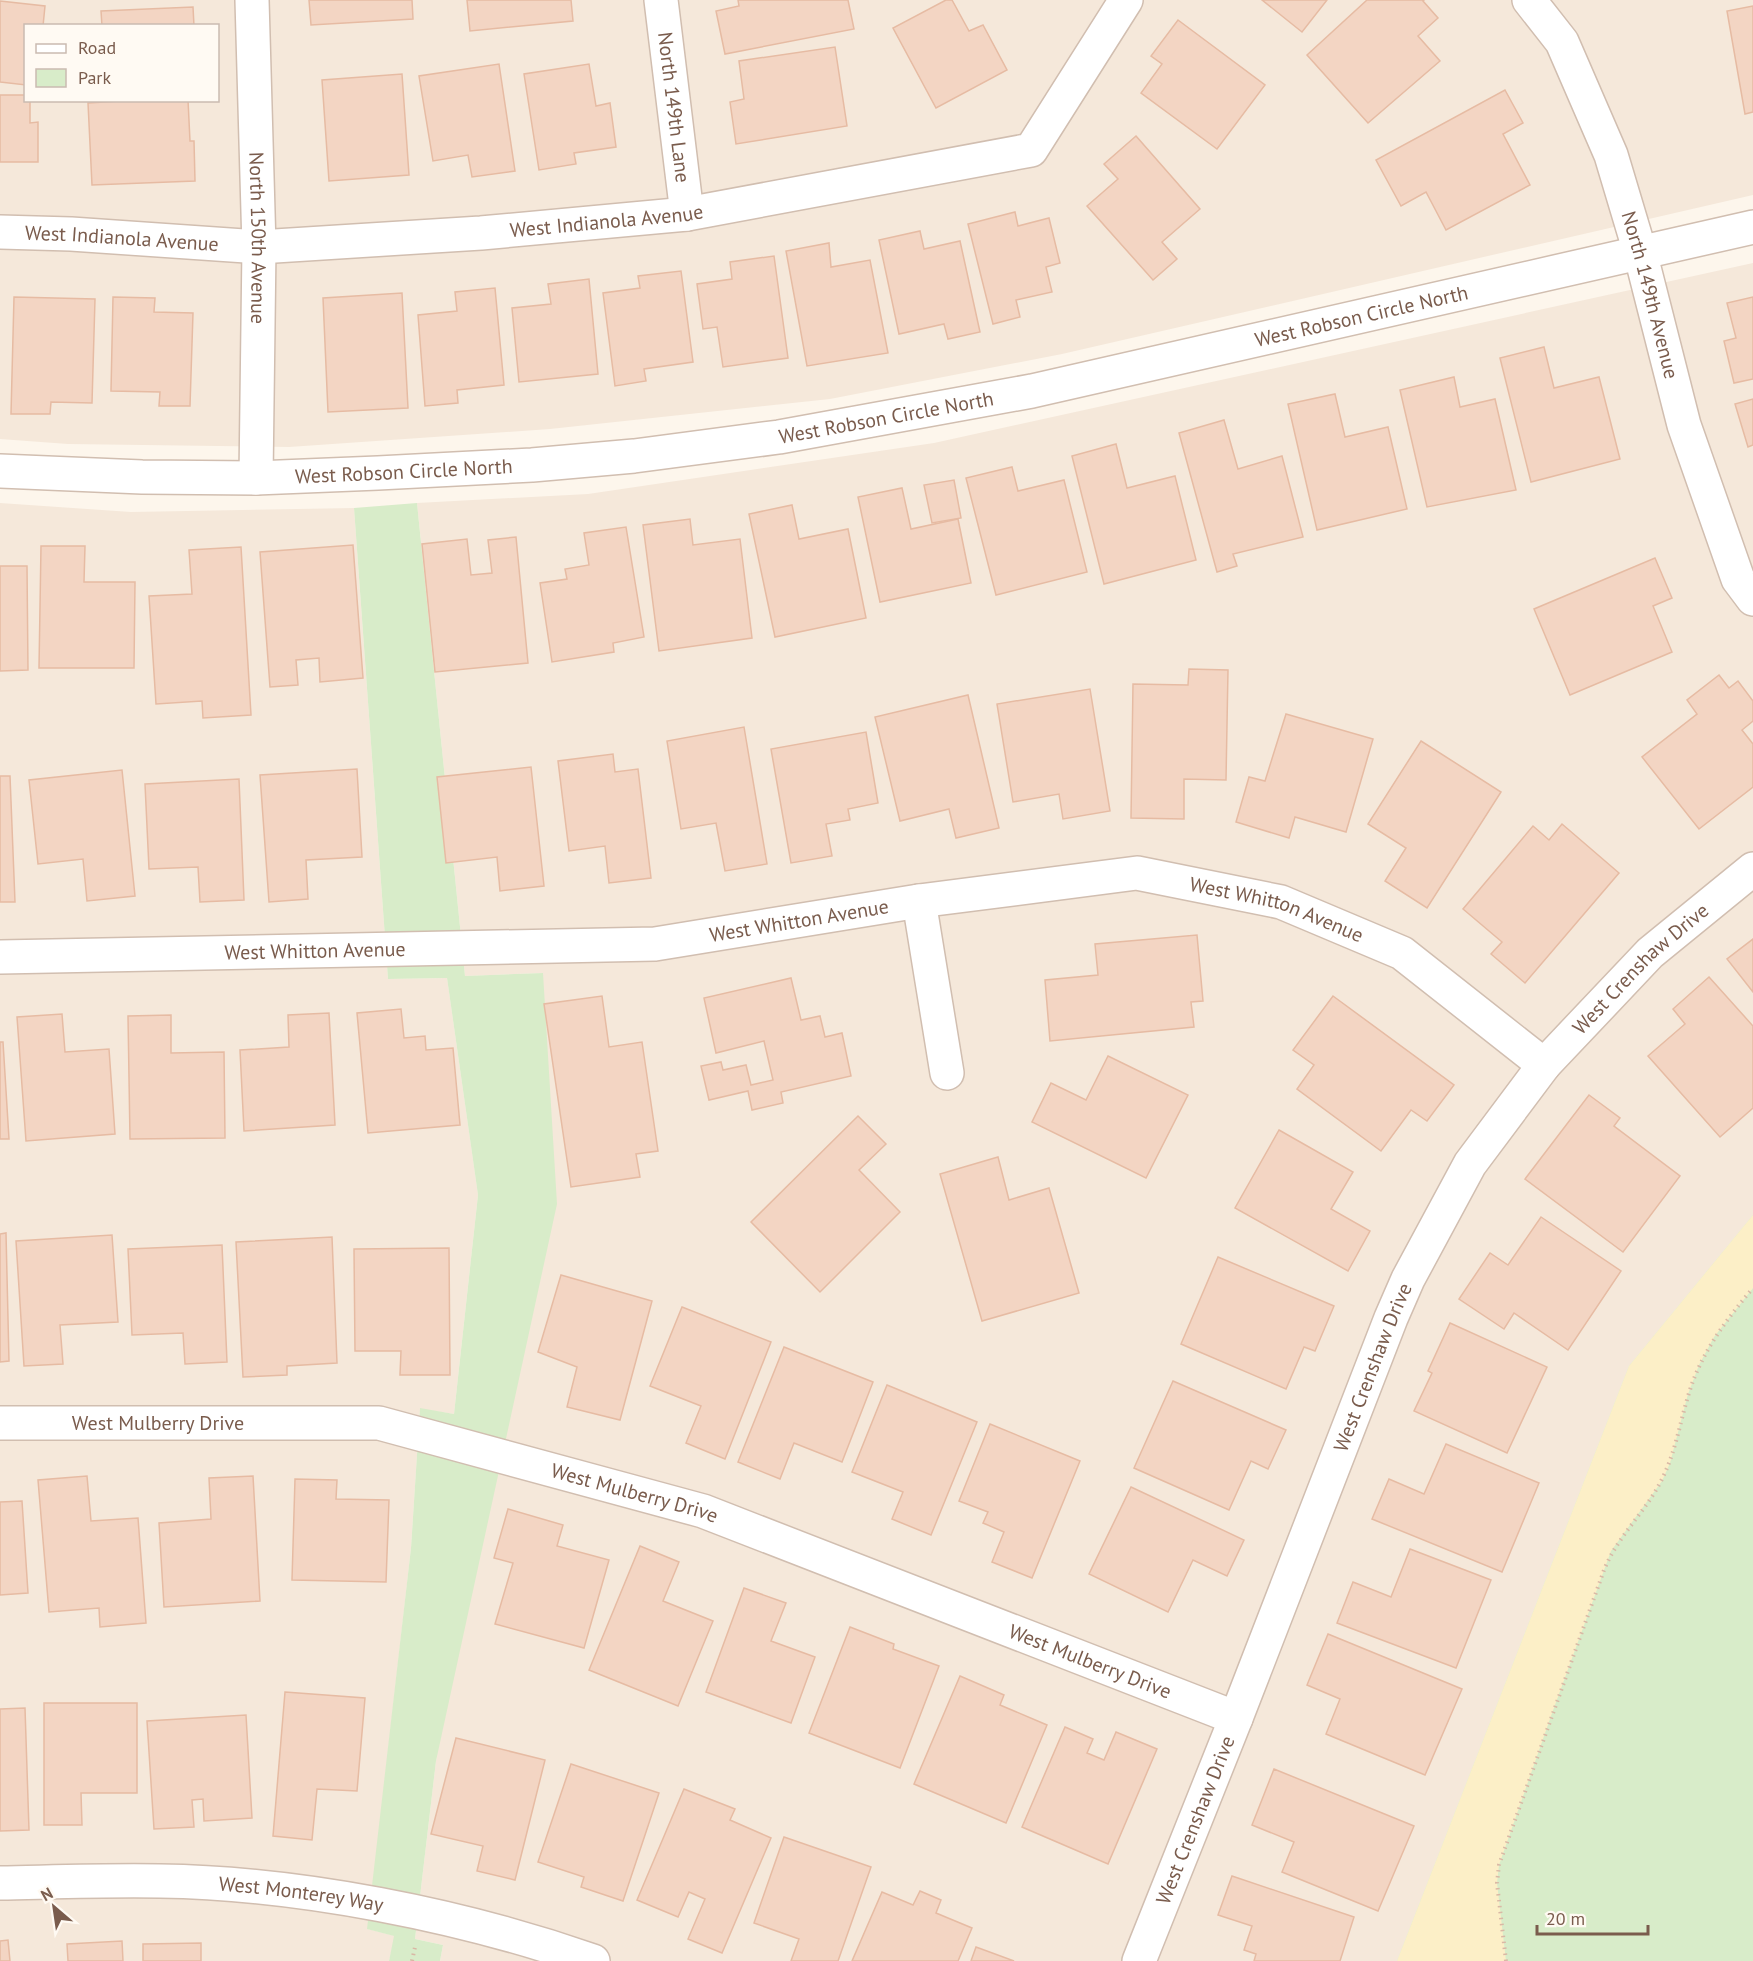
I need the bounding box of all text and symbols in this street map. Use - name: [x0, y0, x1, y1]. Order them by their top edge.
- legend: [24, 24, 219, 102]
- street label: North 149th Lane: [652, 30, 696, 184]
- text: Road: [78, 36, 116, 59]
- text: Park: [78, 66, 111, 89]
- street label: North 150th Avenue: [243, 151, 272, 324]
- street label: West Indianola Avenue: [509, 198, 705, 243]
- street label: North 149th Avenue: [1616, 208, 1685, 382]
- street label: West Indianola Avenue: [25, 220, 219, 257]
- street label: West Robson Circle North: [1252, 279, 1470, 353]
- street label: West Robson Circle North: [777, 385, 996, 450]
- street label: West Robson Circle North: [294, 453, 513, 489]
- street label: West Whitton Avenue: [1187, 871, 1367, 948]
- street label: West Whitton Avenue: [707, 893, 890, 948]
- street label: West Crenshaw Drive: [1567, 897, 1714, 1040]
- street label: West Whitton Avenue: [224, 936, 406, 966]
- street label: West Crenshaw Drive: [1327, 1279, 1418, 1455]
- street label: West Mulberry Drive: [72, 1410, 244, 1436]
- street label: West Mulberry Drive: [548, 1457, 722, 1529]
- street label: West Mulberry Drive: [1005, 1618, 1175, 1705]
- street label: West Crenshaw Drive: [1150, 1732, 1241, 1908]
- street label: West Monterey Way: [218, 1871, 386, 1918]
- north arrow: [24, 1877, 84, 1937]
- text: N: [37, 1883, 56, 1905]
- scale bar: [1537, 1898, 1648, 1936]
- text: 20 m: [1546, 1907, 1585, 1930]

